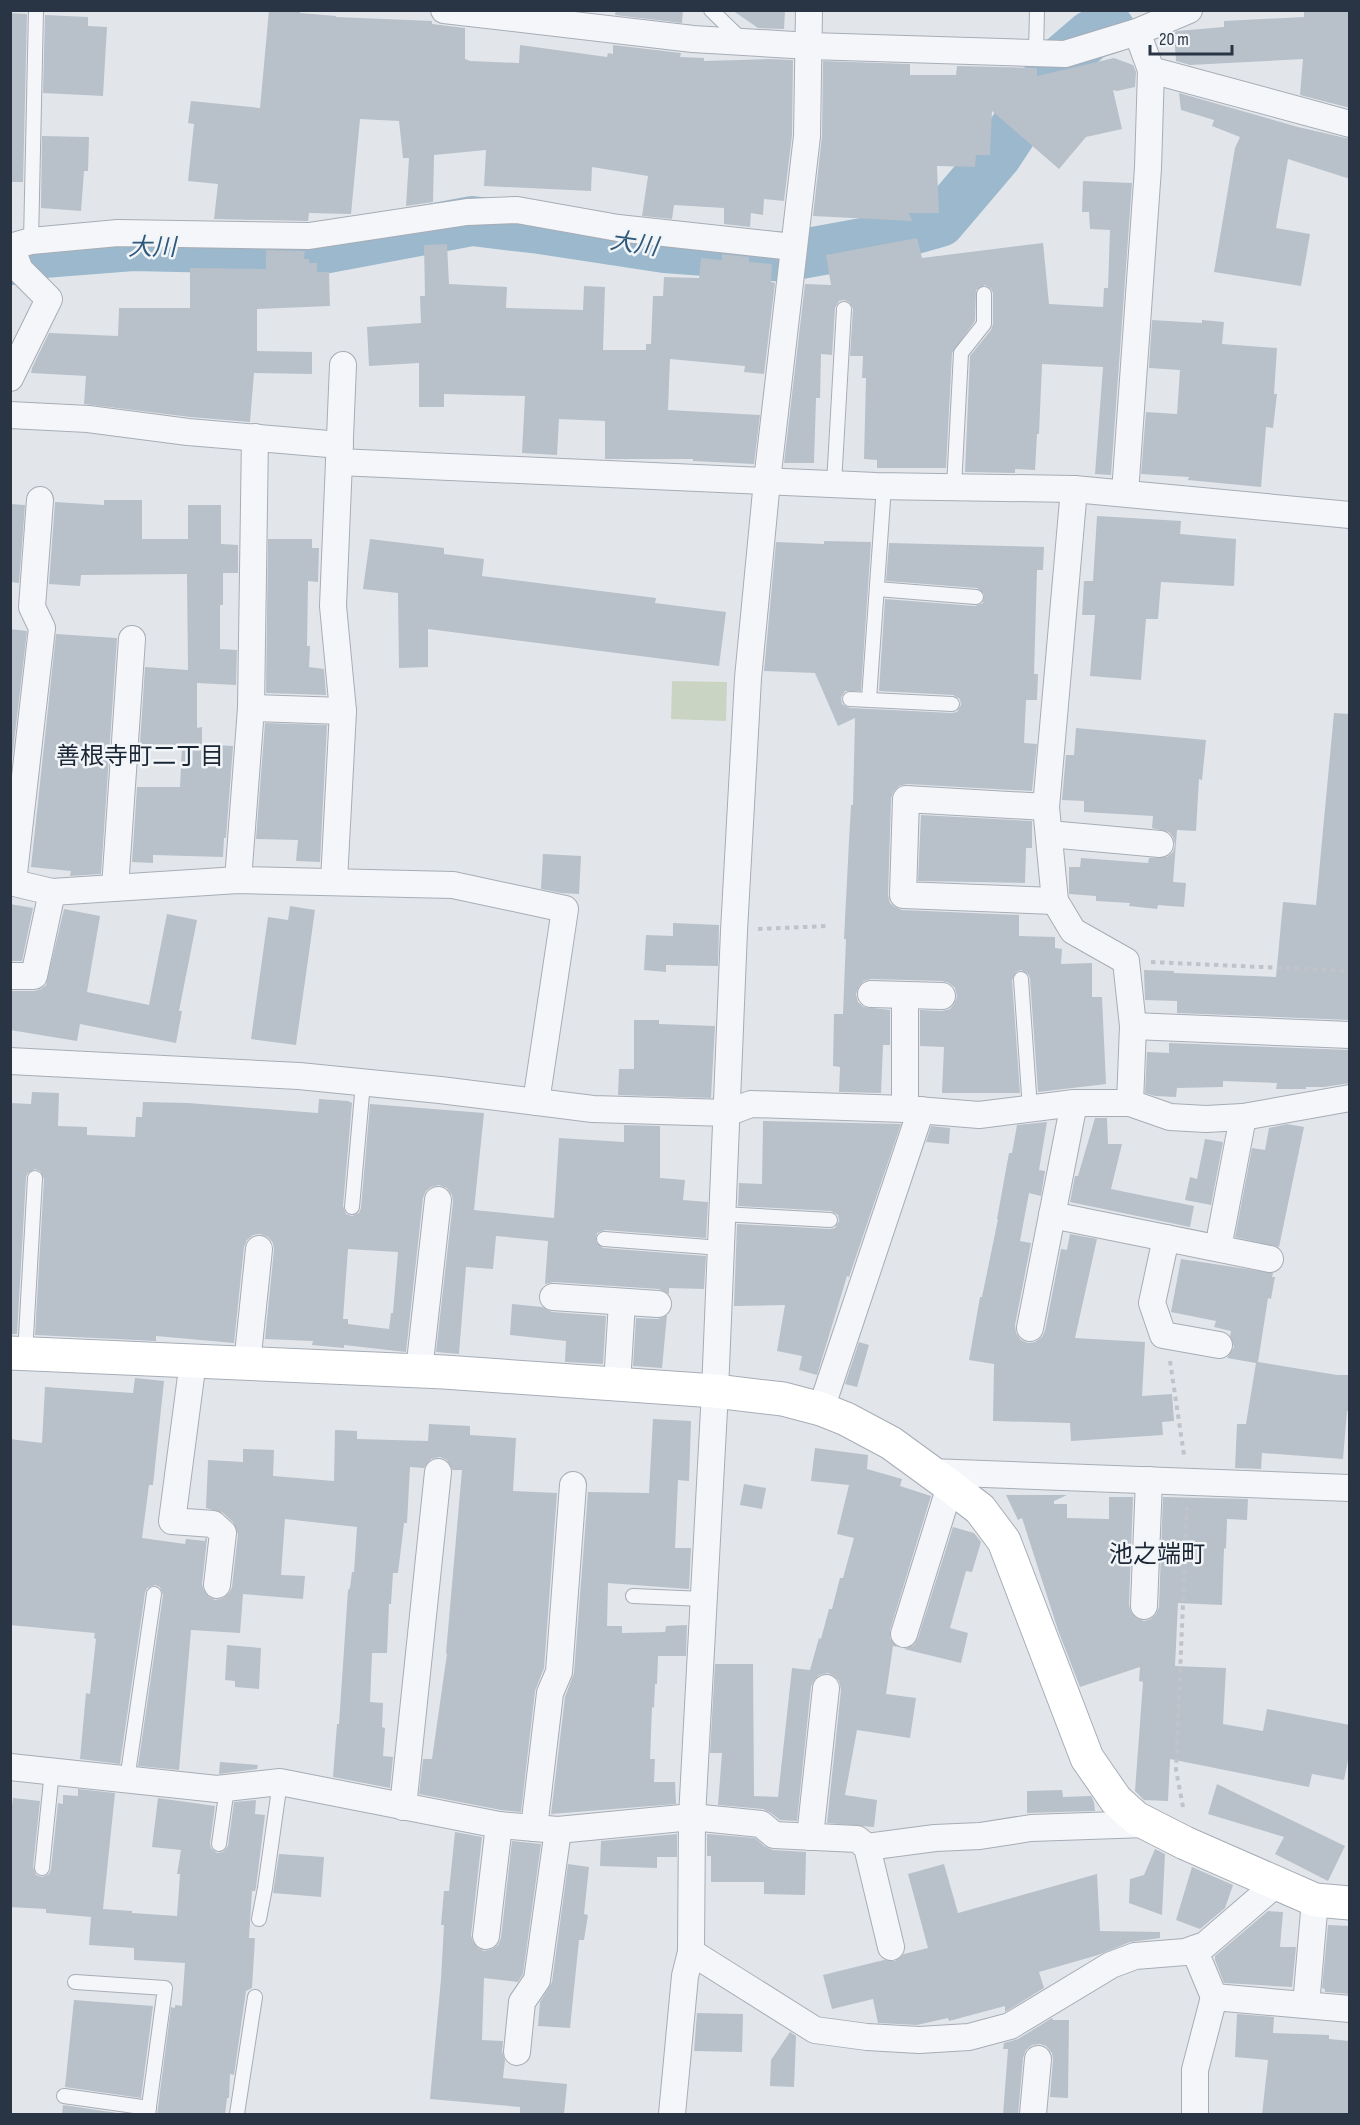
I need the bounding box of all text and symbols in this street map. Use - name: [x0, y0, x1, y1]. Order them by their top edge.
- scale bar: [1150, 18, 1232, 56]
- text: 20 m: [1159, 29, 1189, 50]
- water label: 大川: [608, 226, 663, 262]
- water label: 大川: [128, 233, 179, 262]
- district label: 善根寺町二丁目: [56, 742, 224, 771]
- district label: 池之端町: [1109, 1540, 1205, 1569]

